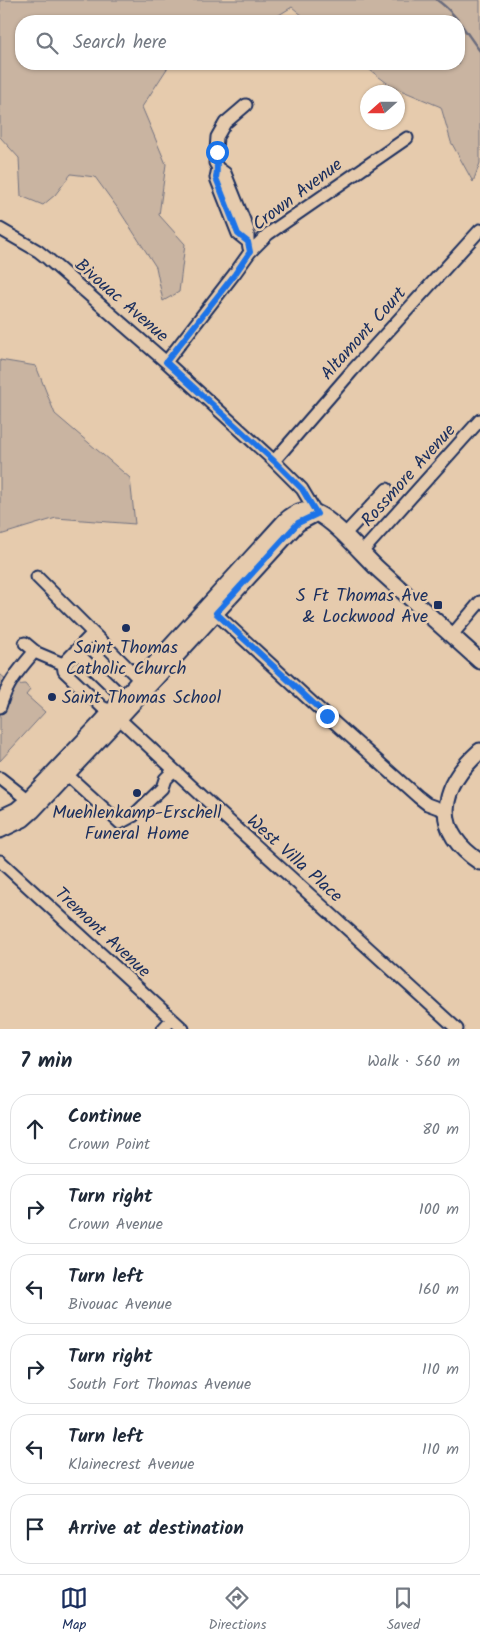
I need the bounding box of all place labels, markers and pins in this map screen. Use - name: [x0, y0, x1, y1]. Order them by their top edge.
- place label: S Ft Thomas Ave & Lockwood Ave: [296, 582, 428, 632]
- marker: S Ft Thomas Ave & Lockwood Ave: [432, 599, 444, 611]
- marker: Saint Thomas Catholic Church: [120, 622, 132, 634]
- place label: Saint Thomas Catholic Church: [66, 634, 186, 684]
- place label: Saint Thomas School: [62, 684, 222, 713]
- marker: Saint Thomas School: [46, 691, 58, 703]
- marker: Muehlenkamp-Erschell Funeral Home: [131, 787, 143, 799]
- place label: Muehlenkamp-Erschell Funeral Home: [52, 799, 222, 849]

